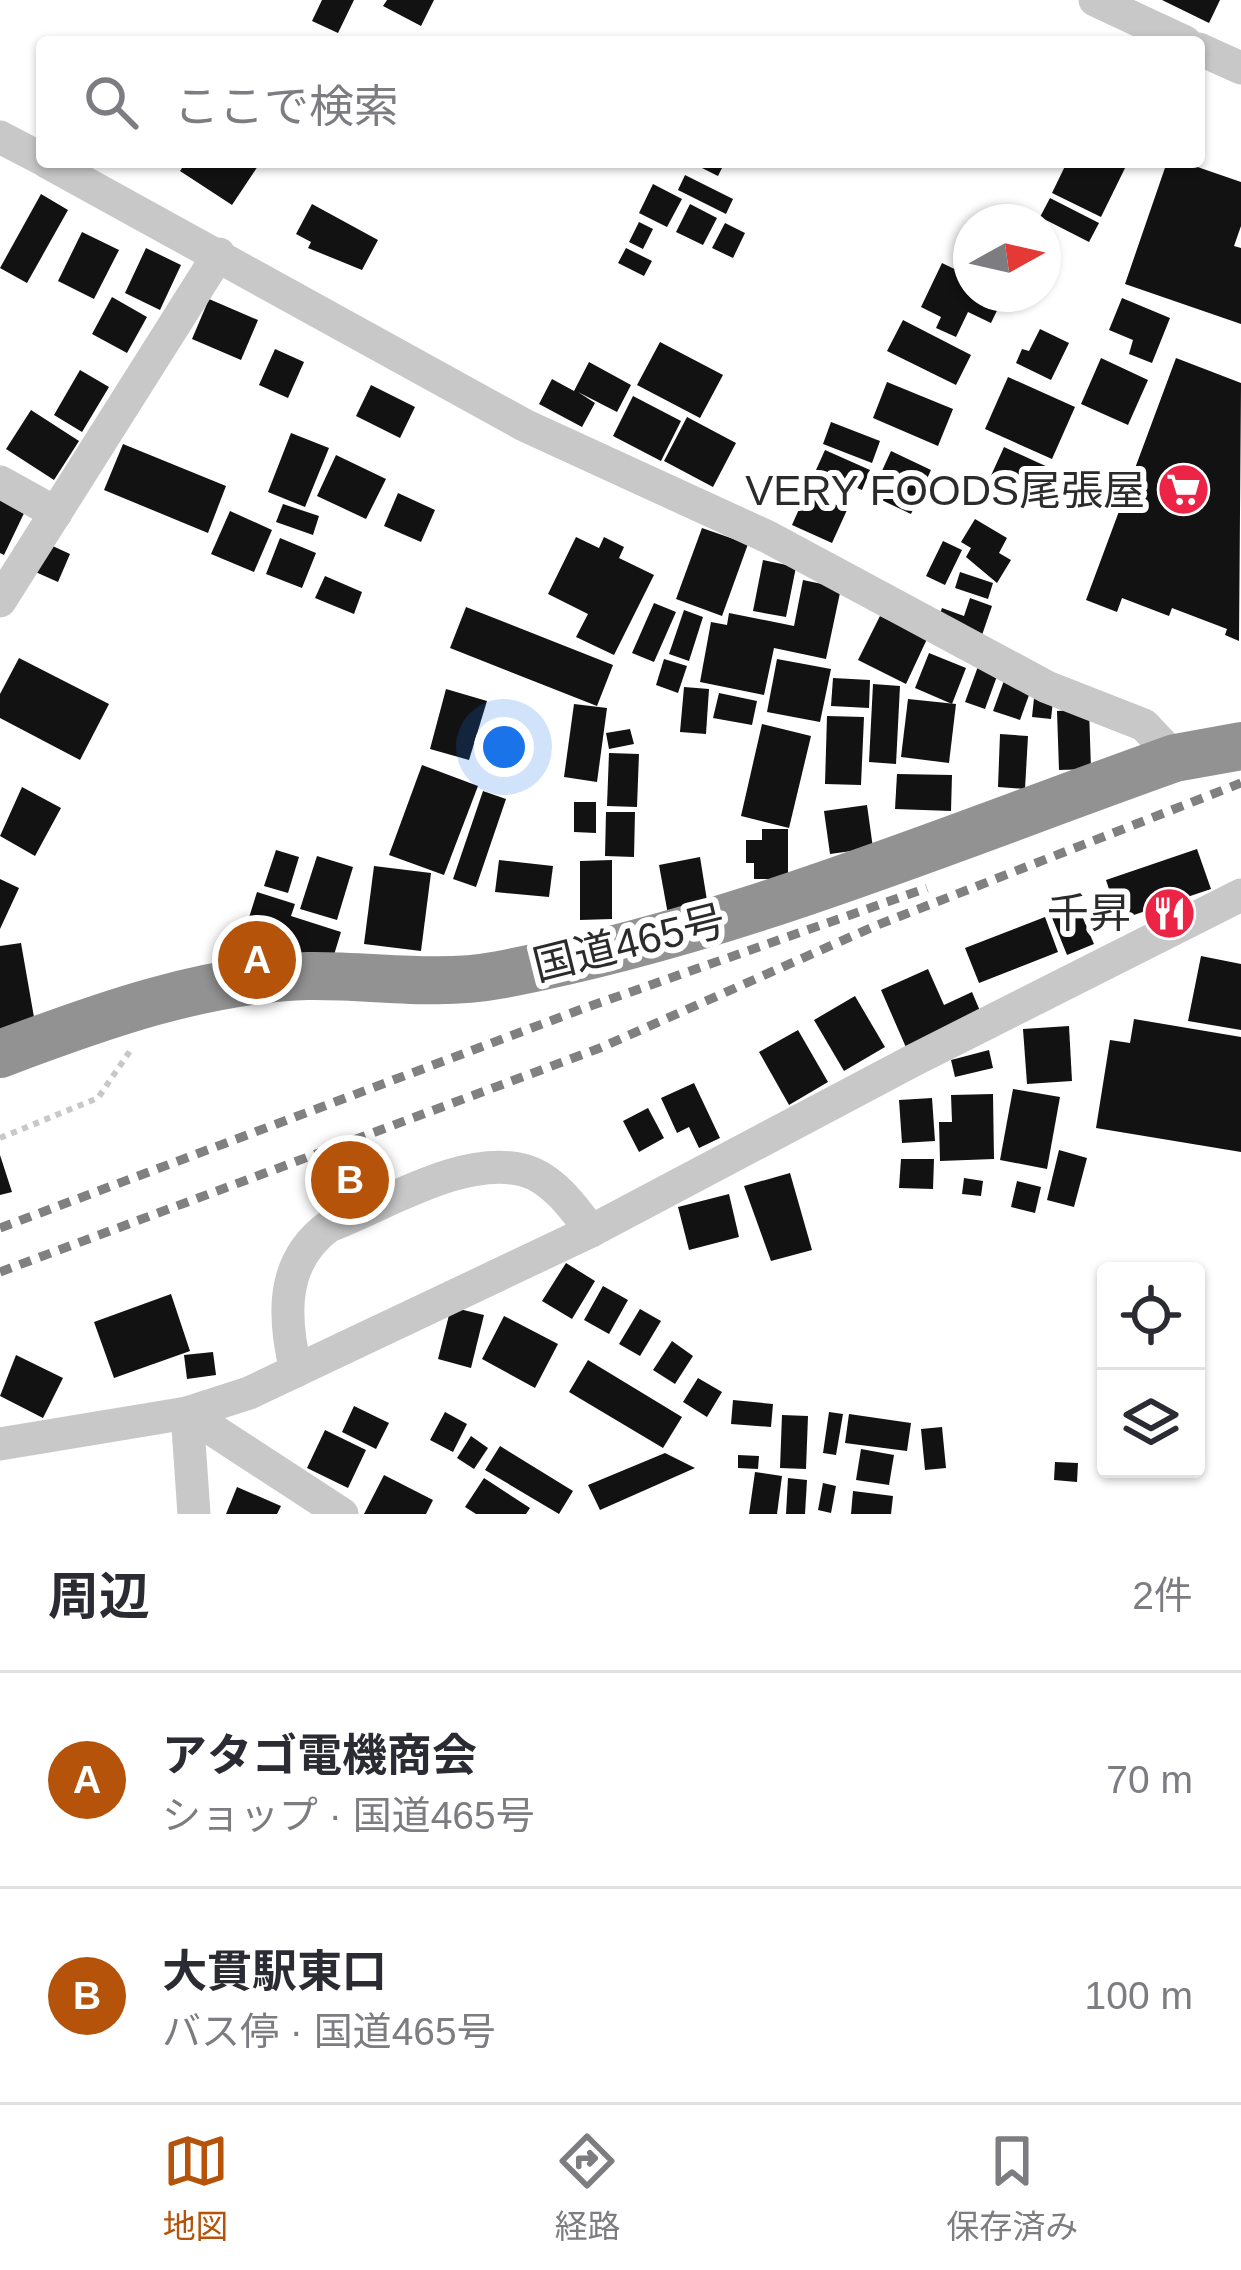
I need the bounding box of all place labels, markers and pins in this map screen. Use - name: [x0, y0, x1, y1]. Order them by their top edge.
- supermarket icon: VERY FOODS尾張屋: [1156, 462, 1212, 518]
- place label: VERY FOODS尾張屋: [745, 467, 1145, 514]
- restaurant icon: 千昇: [1142, 885, 1198, 941]
- place label: 千昇: [1047, 890, 1131, 937]
- pin: A: [218, 915, 296, 1005]
- pin: B: [311, 1135, 389, 1225]

